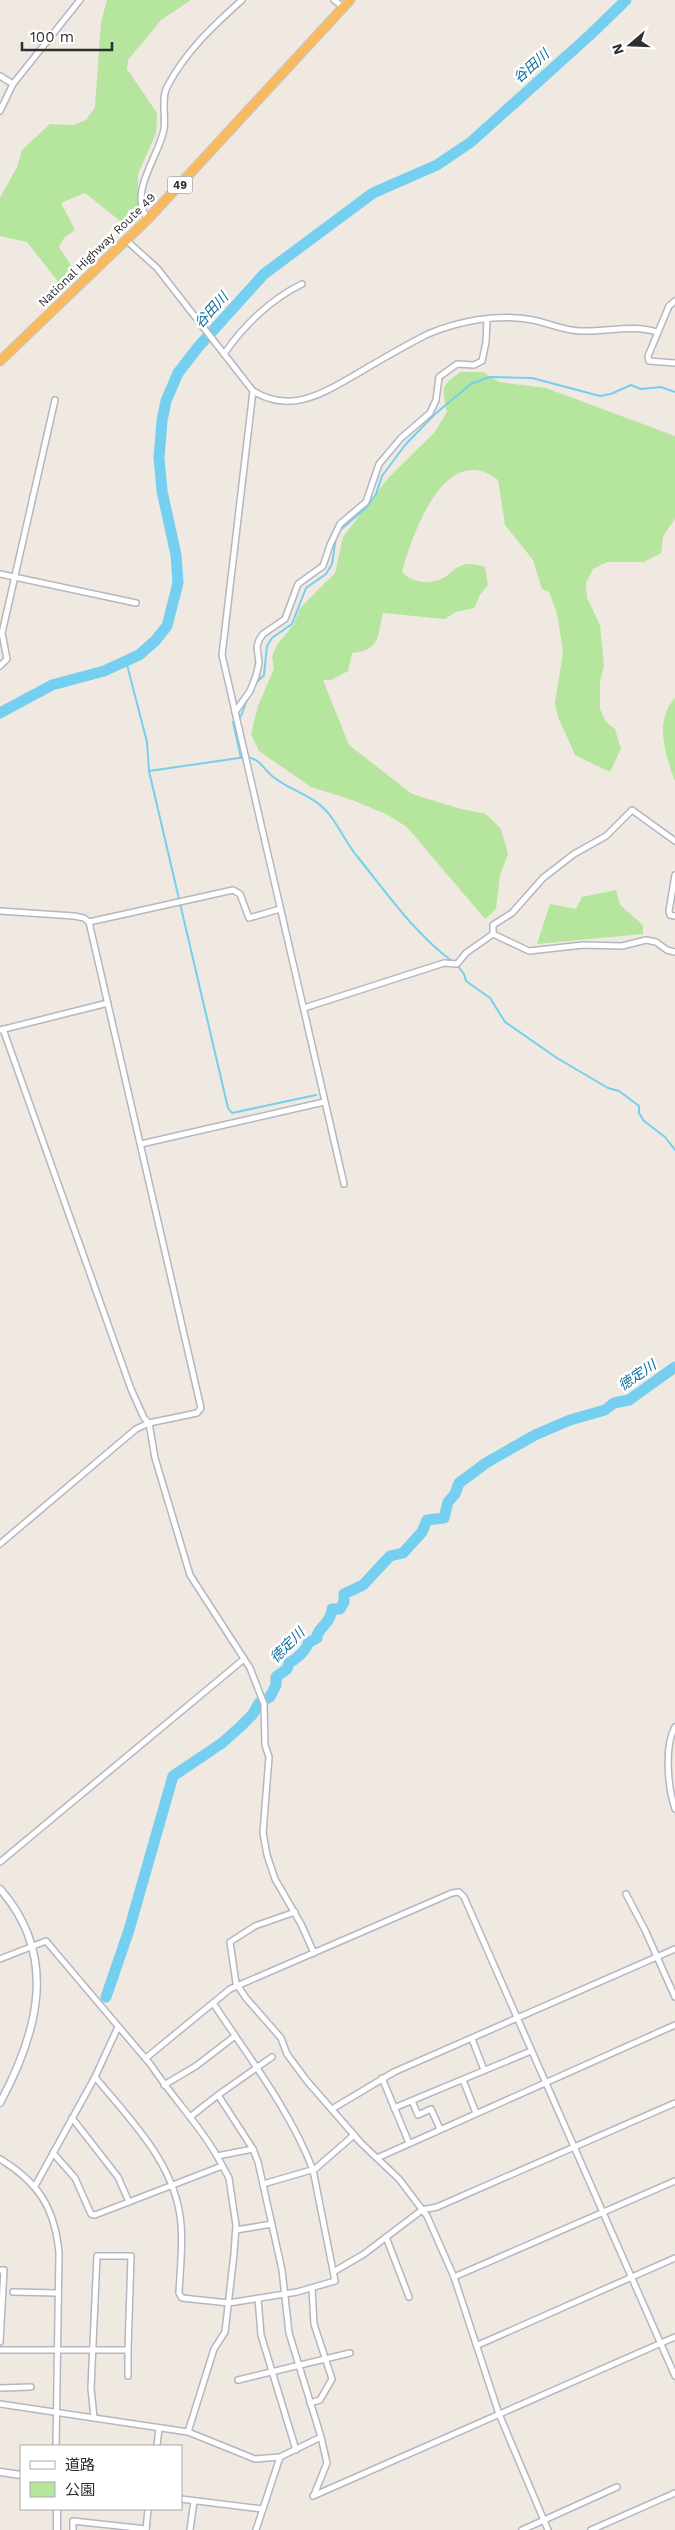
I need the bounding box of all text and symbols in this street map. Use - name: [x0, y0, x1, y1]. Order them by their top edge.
- scale bar: [22, 20, 112, 52]
- north arrow: [605, 20, 655, 70]
- text: 100 m: [30, 28, 74, 46]
- text: N: [608, 42, 627, 57]
- water label: 谷田川: [510, 45, 553, 86]
- road number: 49: [168, 176, 192, 194]
- street label: National Highway Route 49: [35, 190, 159, 310]
- water label: 谷田川: [191, 288, 232, 331]
- water label: 徳定川: [615, 1356, 661, 1393]
- water label: 徳定川: [266, 1623, 309, 1666]
- legend: [20, 2445, 182, 2510]
- text: 道路: [65, 2456, 95, 2474]
- text: 公園: [65, 2481, 95, 2499]

